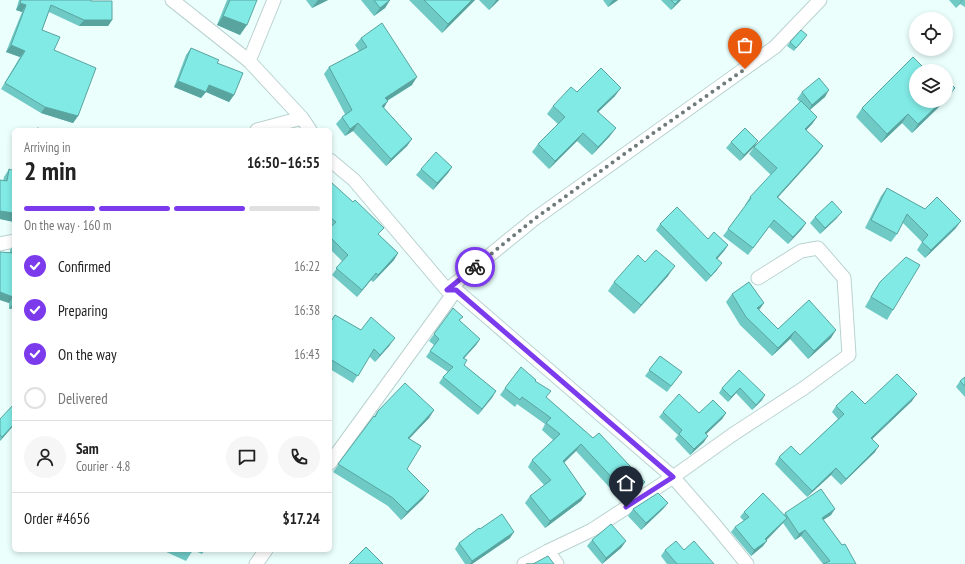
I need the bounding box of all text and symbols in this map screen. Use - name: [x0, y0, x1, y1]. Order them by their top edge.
- map controls: [909, 12, 953, 108]
- button: locate: [909, 12, 953, 56]
- pin: [728, 28, 762, 69]
- icon: bag: [734, 34, 756, 56]
- button: layers: [909, 64, 953, 108]
- text: Arriving in: [24, 139, 71, 156]
- text: 16:50–16:55: [247, 153, 320, 172]
- text: 2 min: [24, 154, 77, 187]
- text: On the way · 160 m: [24, 217, 111, 234]
- courier: [455, 247, 495, 287]
- icon: check: [24, 255, 46, 277]
- icon: bike: [464, 256, 486, 278]
- text: Confirmed: [58, 257, 111, 276]
- text: 16:22: [294, 258, 320, 275]
- icon: check: [24, 299, 46, 321]
- text: Preparing: [58, 301, 108, 320]
- text: 16:38: [294, 302, 320, 319]
- icon: check: [24, 343, 46, 365]
- text: On the way: [58, 345, 117, 364]
- text: 16:43: [294, 346, 320, 363]
- text: Delivered: [58, 389, 108, 408]
- button: person: [24, 436, 66, 478]
- button: chat: [226, 436, 268, 478]
- button: phone: [278, 436, 320, 478]
- text: Sam: [76, 439, 99, 458]
- text: Courier · 4.8: [76, 458, 130, 475]
- pin: [609, 466, 643, 507]
- icon: home: [615, 472, 637, 494]
- text: Order #4656: [24, 509, 90, 528]
- text: $17.24: [282, 509, 320, 528]

